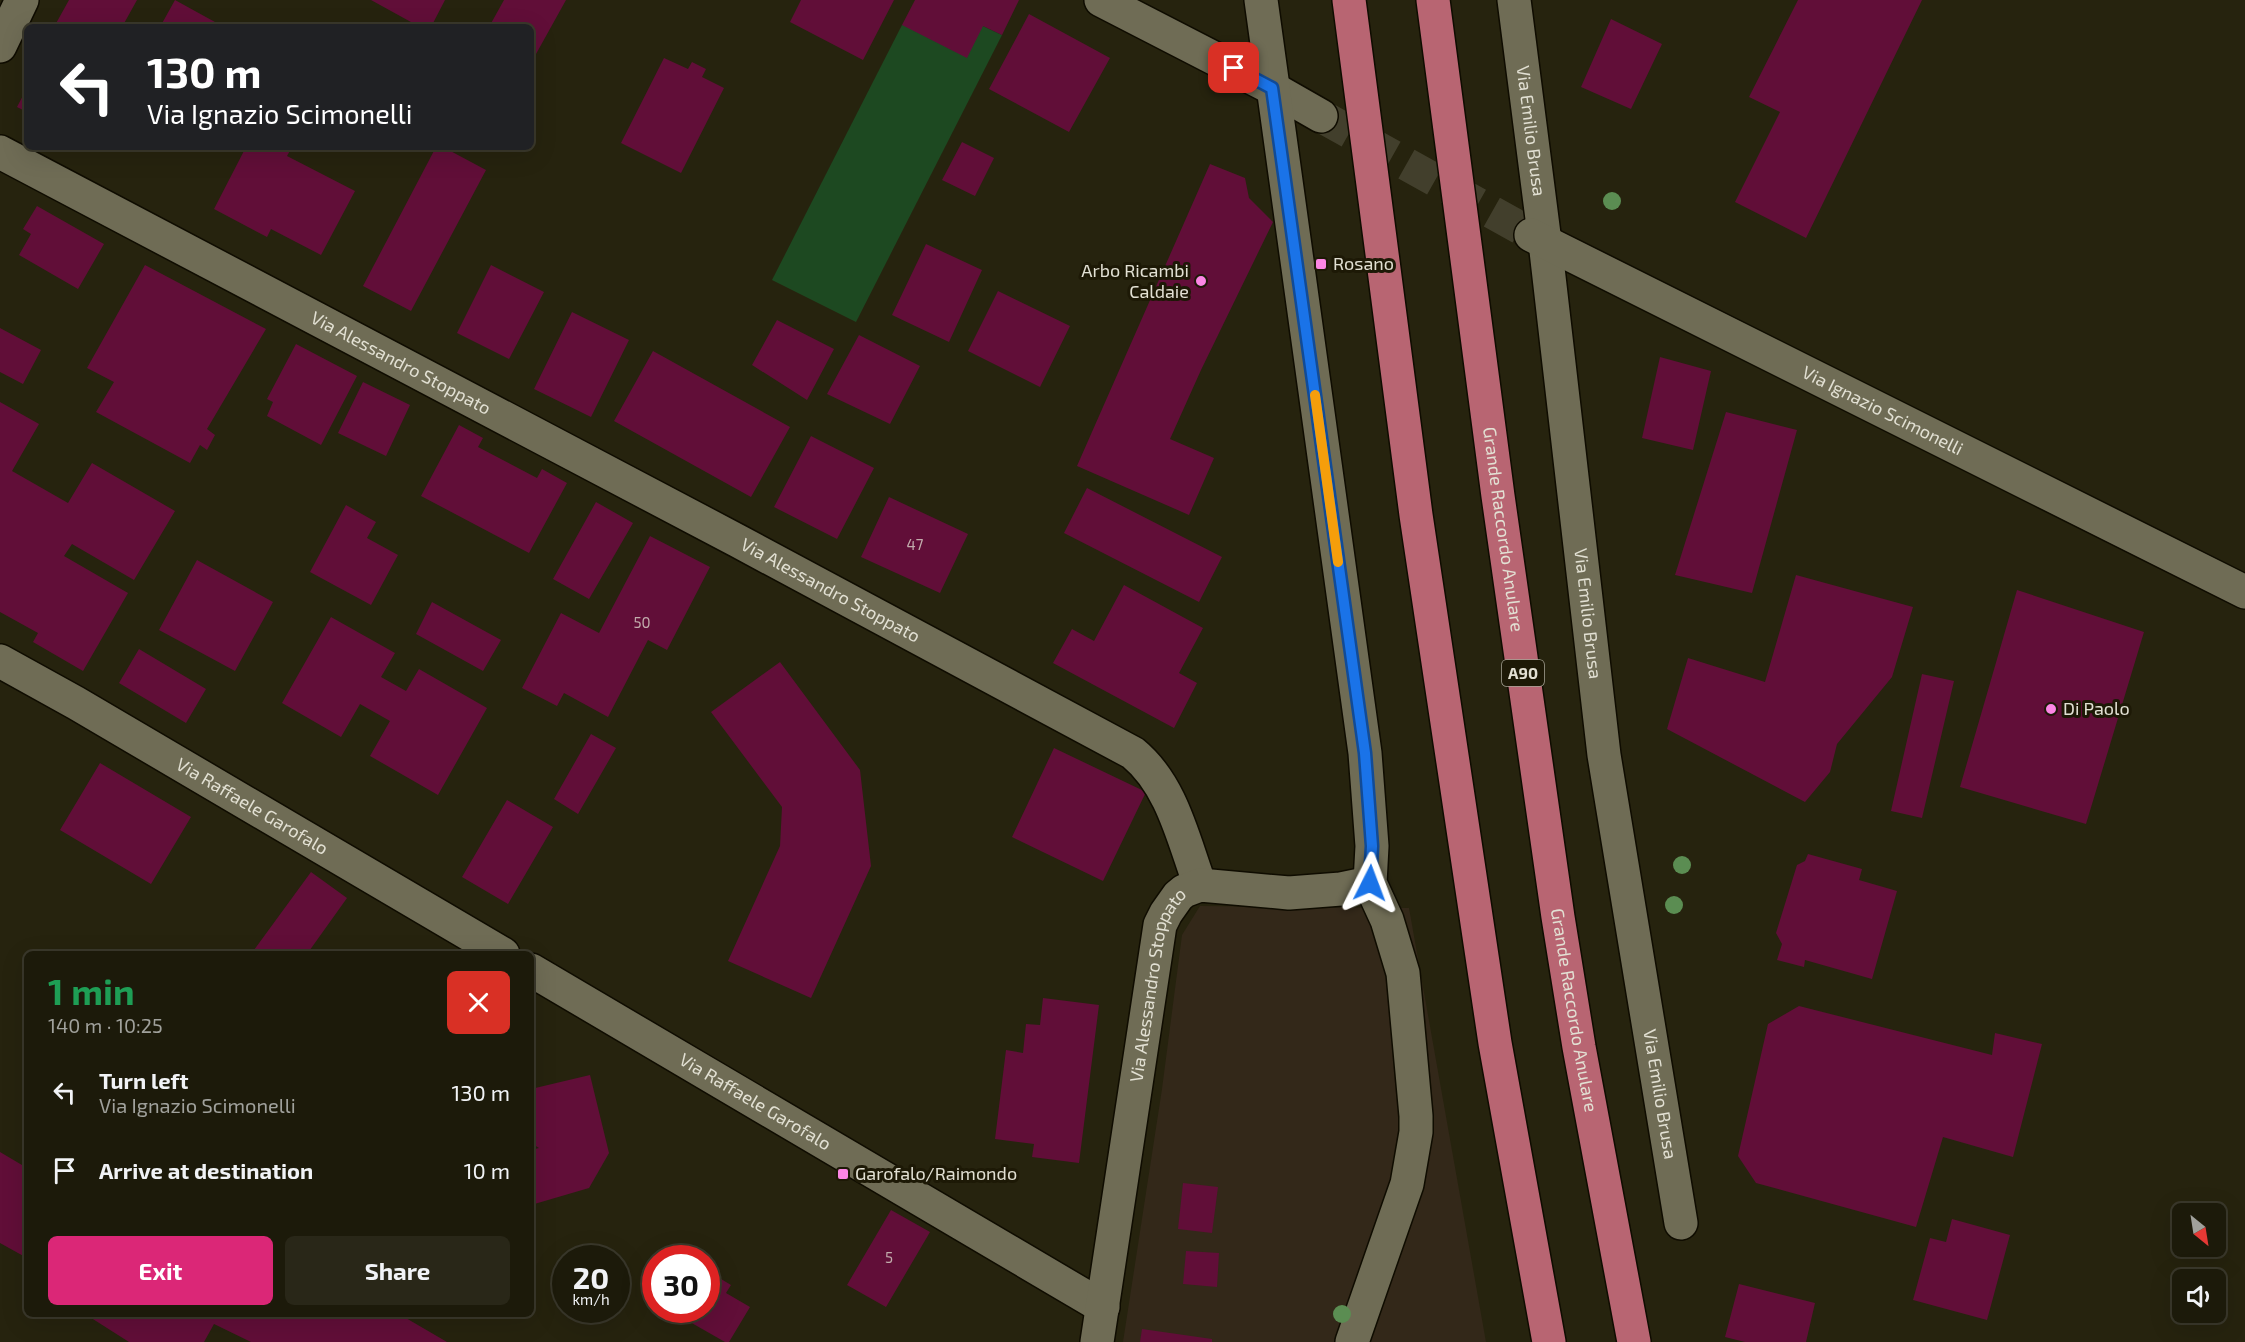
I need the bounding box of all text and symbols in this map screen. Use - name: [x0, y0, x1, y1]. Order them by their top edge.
- pin: [1208, 42, 1259, 93]
- text: 130 m: [147, 46, 262, 96]
- icon: left: [48, 48, 126, 126]
- icon: arrive: [1217, 51, 1250, 84]
- street label: Via Emilio Brusa: [1513, 64, 1551, 197]
- text: Via Ignazio Scimonelli: [147, 97, 412, 129]
- place label: Rosano: [1333, 252, 1394, 274]
- marker: Rosano: [1314, 257, 1328, 271]
- place label: Arbo Ricambi Caldaie: [1081, 259, 1189, 302]
- marker: Arbo Ricambi Caldaie: [1194, 274, 1208, 288]
- street label: Via Alessandro Stoppato: [307, 306, 495, 419]
- street label: Via Ignazio Scimonelli: [1799, 360, 1967, 459]
- street label: Grande Raccordo Anulare: [1479, 426, 1529, 633]
- street label: Via Alessandro Stoppato: [737, 533, 924, 647]
- house number: 47: [907, 535, 924, 553]
- street label: Via Emilio Brusa: [1570, 547, 1607, 680]
- house number: 50: [633, 613, 651, 631]
- road number: A90: [1502, 660, 1544, 686]
- place label: Di Paolo: [2063, 697, 2130, 719]
- marker: Di Paolo: [2044, 702, 2058, 716]
- street label: Via Raffaele Garofalo: [173, 752, 332, 859]
- position arrow: [1338, 851, 1402, 915]
- street label: Via Alessandro Stoppato: [1124, 882, 1190, 1084]
- street label: Grande Raccordo Anulare: [1547, 907, 1603, 1114]
- text: 1 min: [48, 969, 135, 1012]
- button: close: [447, 971, 510, 1034]
- text: 140 m · 10:25: [48, 1013, 163, 1037]
- street label: Via Emilio Brusa: [1639, 1027, 1682, 1161]
- street label: Via Raffaele Garofalo: [676, 1048, 835, 1154]
- text: Turn left: [99, 1067, 188, 1093]
- icon: left: [48, 1076, 81, 1109]
- text: 130 m: [452, 1079, 510, 1105]
- text: Via Ignazio Scimonelli: [99, 1093, 296, 1117]
- icon: arrive: [48, 1154, 81, 1187]
- text: Arrive at destination: [99, 1157, 313, 1183]
- text: 10 m: [464, 1157, 510, 1183]
- place label: Garofalo/Raimondo: [855, 1162, 1017, 1184]
- marker: Garofalo/Raimondo: [836, 1167, 850, 1181]
- north arrow: [2172, 1203, 2226, 1257]
- map controls: [2172, 1203, 2226, 1323]
- button: Exit: [48, 1236, 273, 1305]
- button: Share: [285, 1236, 510, 1305]
- speed limit sign: 30: [642, 1245, 720, 1323]
- house number: 5: [885, 1248, 893, 1266]
- text: 20: [573, 1259, 609, 1295]
- button: sound: [2172, 1269, 2226, 1323]
- text: km/h: [572, 1290, 610, 1308]

